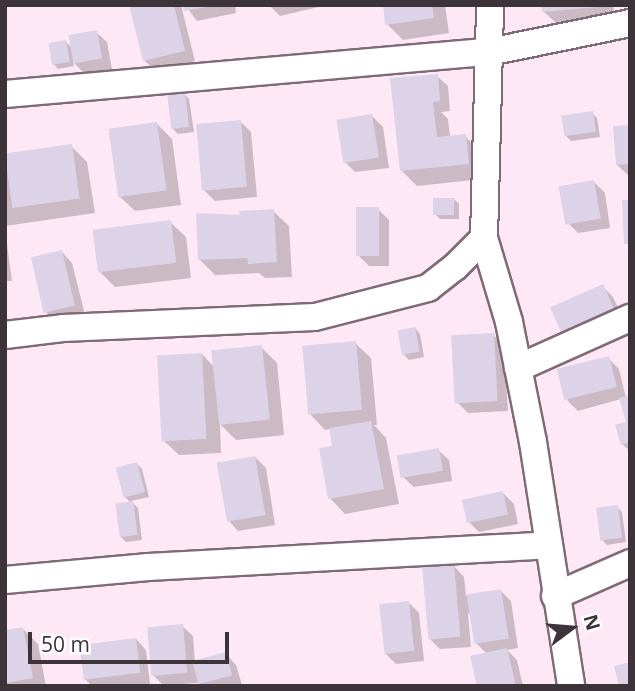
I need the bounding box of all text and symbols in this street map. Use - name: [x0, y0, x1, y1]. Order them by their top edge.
- north arrow: [537, 593, 607, 663]
- text: N: [578, 611, 607, 633]
- scale bar: [32, 618, 233, 662]
- text: 50 m: [41, 630, 90, 658]

